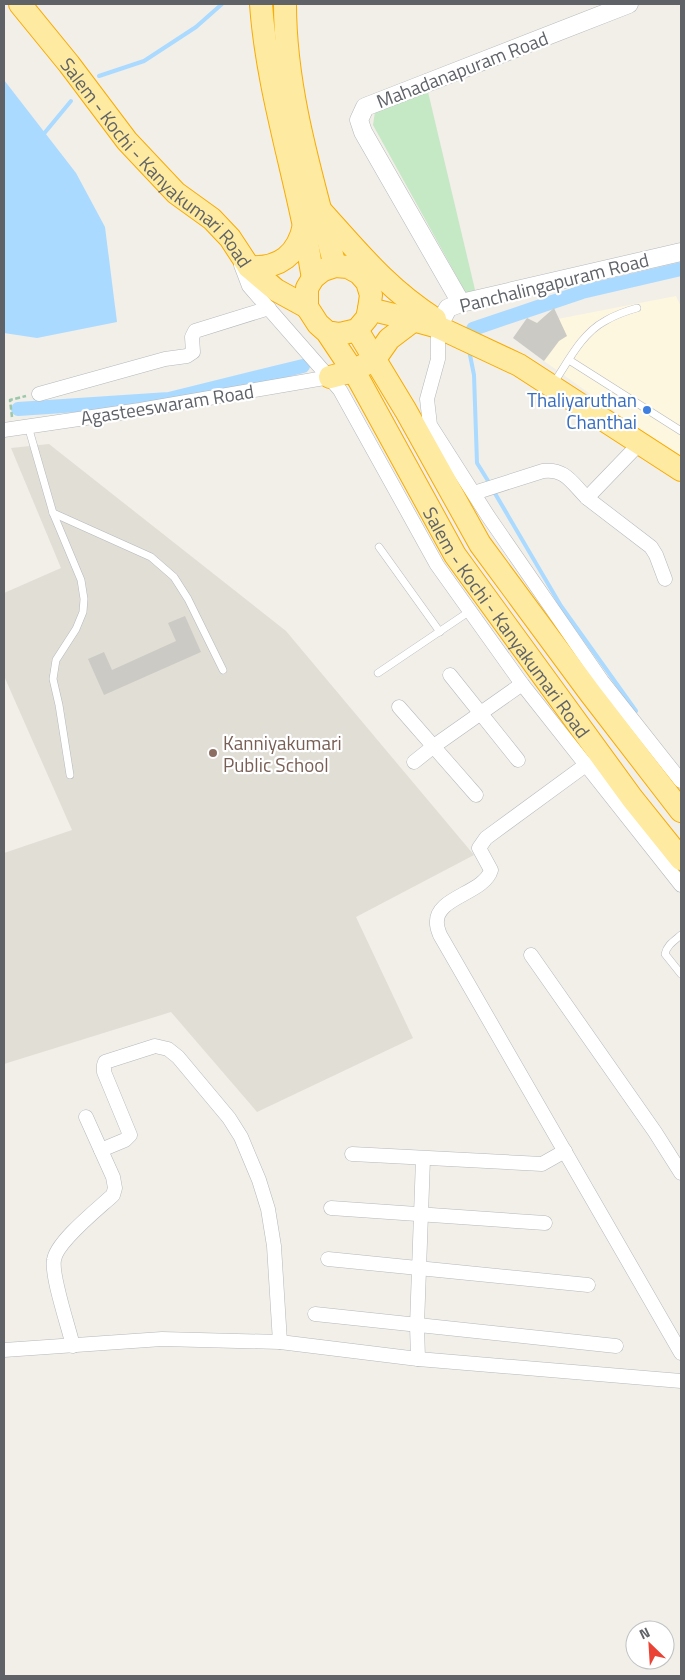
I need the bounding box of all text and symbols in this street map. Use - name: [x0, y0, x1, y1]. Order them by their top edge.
- street label: Mahadanapuram Road: [372, 23, 552, 115]
- street label: Salem - Kochi - Kanyakumari Road: [54, 51, 260, 273]
- street label: Panchalingapuram Road: [456, 244, 652, 320]
- street label: Agasteeswaram Road: [78, 376, 256, 432]
- place label: Thaliyaruthan Chanthai: [527, 385, 637, 436]
- marker: Thaliyaruthan Chanthai: [641, 404, 653, 416]
- street label: Salem - Kochi - Kanyakumari Road: [417, 501, 598, 743]
- place label: Kanniyakumari Public School: [223, 728, 342, 779]
- marker: Kanniyakumari Public School: [207, 747, 219, 759]
- north arrow: [625, 1620, 675, 1670]
- text: N: [635, 1621, 653, 1644]

